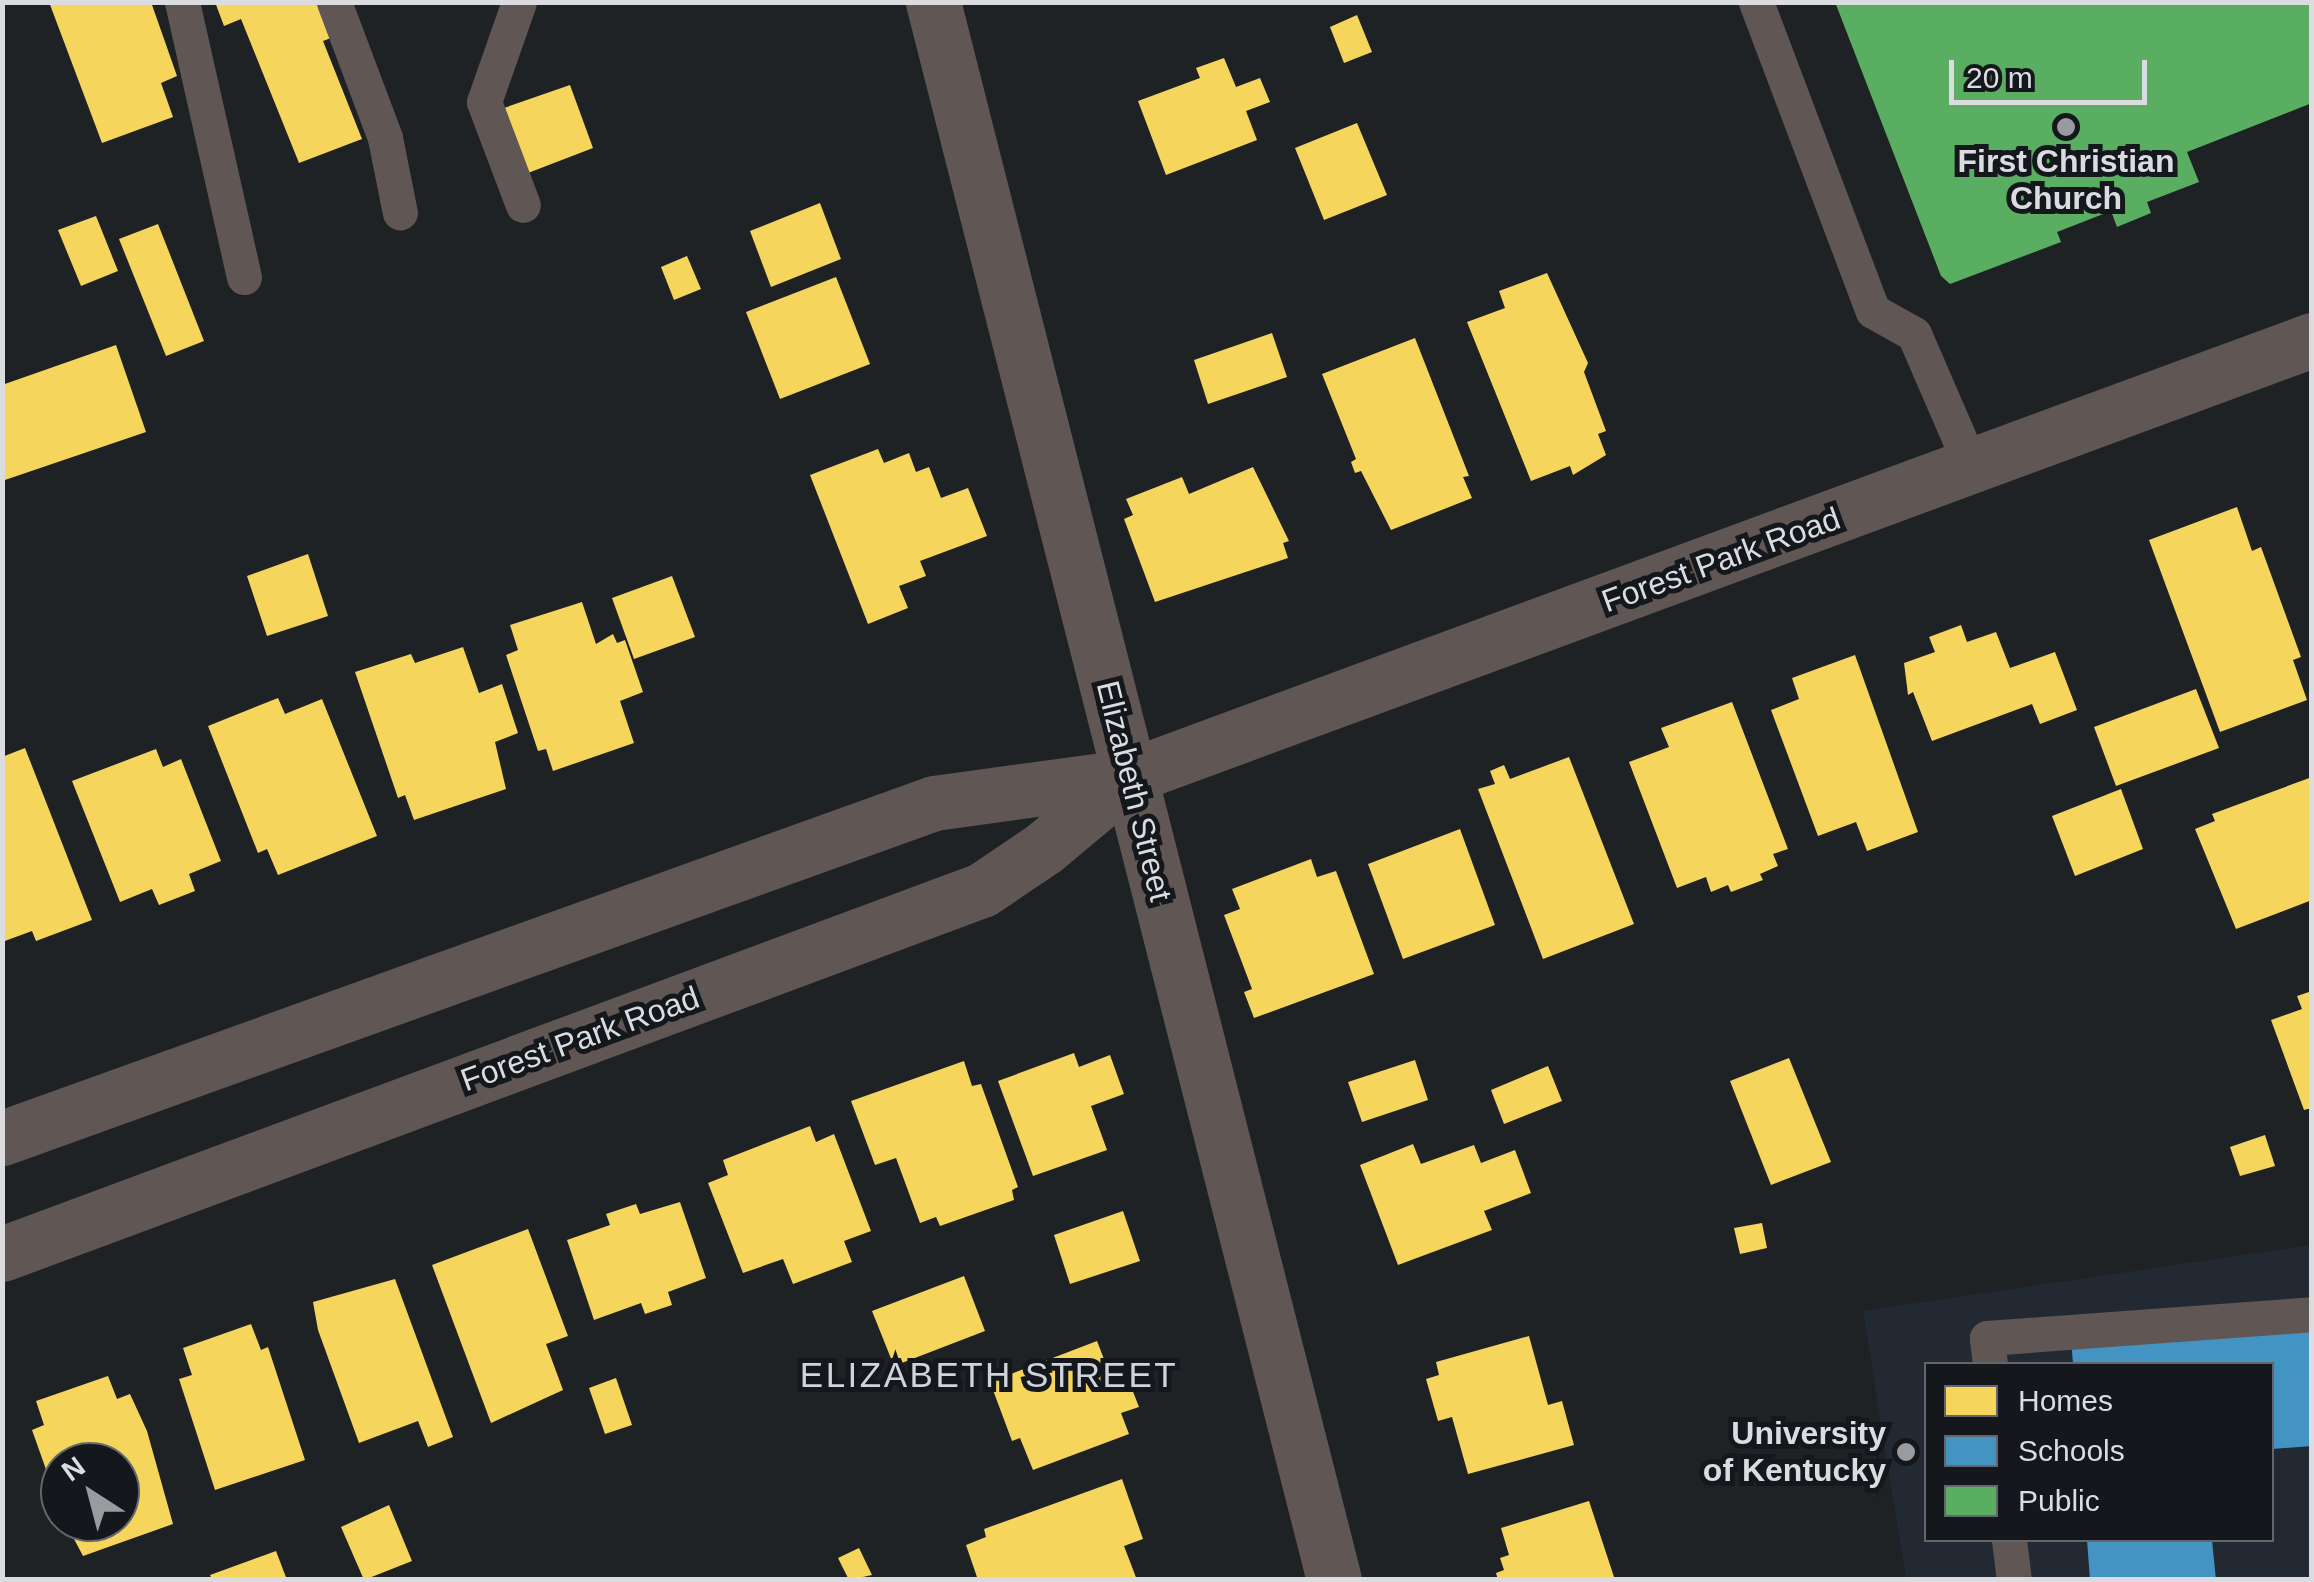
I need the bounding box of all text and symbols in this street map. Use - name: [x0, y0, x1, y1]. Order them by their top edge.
- scale bar: [1954, 40, 2152, 102]
- text: 20 m: [1966, 61, 2033, 94]
- marker: First Christian Church: [2055, 116, 2077, 138]
- place label: First Christian Church: [1958, 143, 2174, 218]
- street label: Forest Park Road: [1597, 499, 1845, 621]
- street label: Elizabeth Street: [1088, 677, 1180, 905]
- street label: Forest Park Road: [456, 978, 704, 1100]
- district label: ELIZABETH STREET: [800, 1354, 1178, 1396]
- legend: [1924, 1362, 2274, 1542]
- text: Homes: [2018, 1384, 2113, 1417]
- place label: University of Kentucky: [1703, 1415, 1886, 1490]
- text: Schools: [2018, 1434, 2125, 1467]
- marker: University of Kentucky: [1895, 1441, 1917, 1463]
- north arrow: [40, 1442, 140, 1542]
- text: N: [56, 1450, 91, 1487]
- text: Public: [2018, 1484, 2100, 1517]

